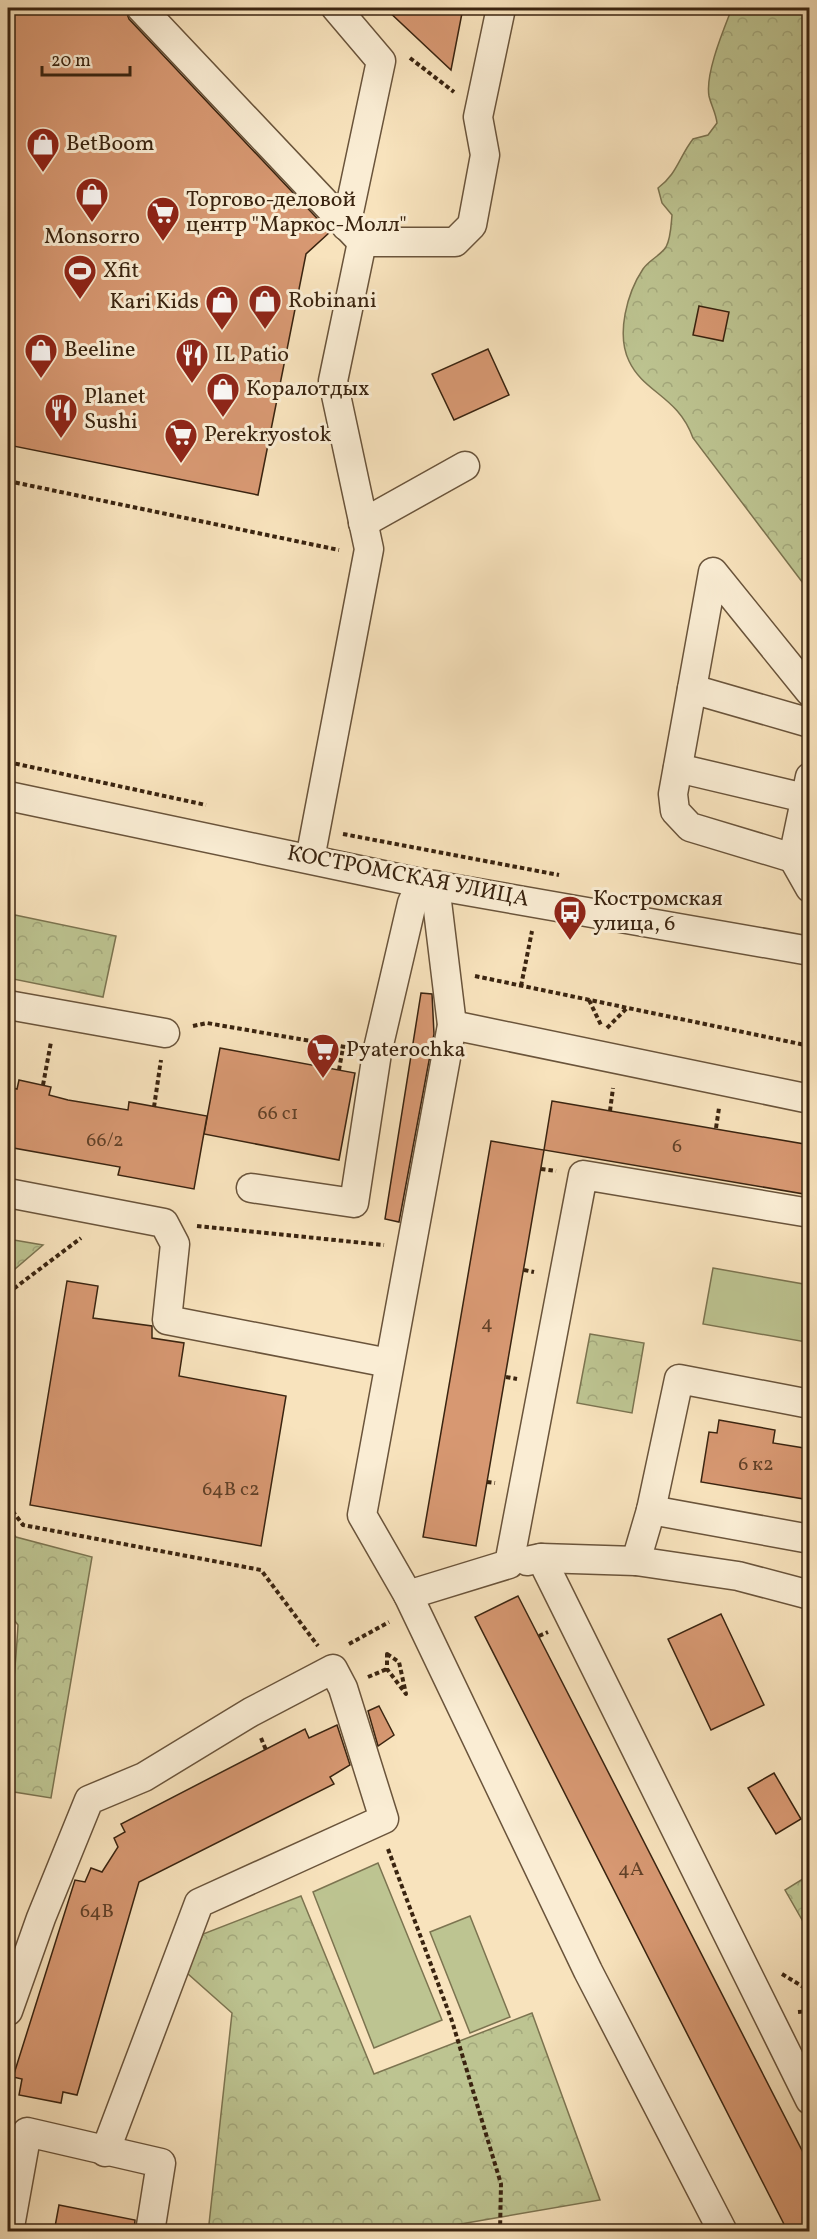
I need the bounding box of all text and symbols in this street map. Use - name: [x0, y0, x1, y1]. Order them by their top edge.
- scale bar: [42, 39, 130, 77]
- text: 20 m: [51, 49, 91, 74]
- shop icon: BetBoom: [25, 126, 61, 173]
- place label: BetBoom: [66, 129, 154, 160]
- shop icon: Monsorro: [74, 176, 110, 223]
- place label: Торгово-деловой центр "Маркос-Молл": [186, 185, 407, 241]
- supermarket icon: Торгово-деловой центр "Маркос-Молл": [145, 195, 181, 242]
- place label: Monsorro: [44, 222, 140, 253]
- sports icon: Xfit: [62, 253, 98, 300]
- place label: Xfit: [103, 256, 139, 287]
- shop icon: Robinani: [247, 283, 283, 330]
- shop icon: Kari Kids: [204, 284, 240, 331]
- place label: Robinani: [288, 286, 377, 317]
- place label: Kari Kids: [110, 287, 199, 318]
- shop icon: Beeline: [23, 332, 59, 379]
- place label: Beeline: [64, 335, 135, 366]
- restaurant icon: IL Patio: [174, 337, 210, 384]
- place label: IL Patio: [215, 340, 289, 371]
- shop icon: Коралотдых: [205, 371, 241, 418]
- place label: Коралотдых: [246, 374, 369, 405]
- place label: Planet Sushi: [84, 382, 146, 438]
- restaurant icon: Planet Sushi: [43, 392, 79, 439]
- supermarket icon: Perekryostok: [163, 417, 199, 464]
- place label: Perekryostok: [204, 420, 331, 451]
- street label: КОСТРОМСКАЯ УЛИЦА: [284, 838, 532, 916]
- place label: Костромская улица, 6: [593, 884, 723, 940]
- bus stop icon: Костромская улица, 6: [552, 894, 588, 941]
- supermarket icon: Pyaterochka: [305, 1032, 341, 1079]
- place label: Pyaterochka: [346, 1035, 466, 1066]
- house number: 66 с1: [258, 1100, 298, 1128]
- house number: 66/2: [86, 1127, 124, 1155]
- house number: 6: [672, 1133, 682, 1161]
- house number: 4: [481, 1310, 493, 1338]
- house number: 6 к2: [738, 1451, 774, 1479]
- house number: 64В с2: [202, 1476, 260, 1504]
- house number: 4А: [618, 1856, 644, 1884]
- house number: 64В: [80, 1898, 114, 1926]

